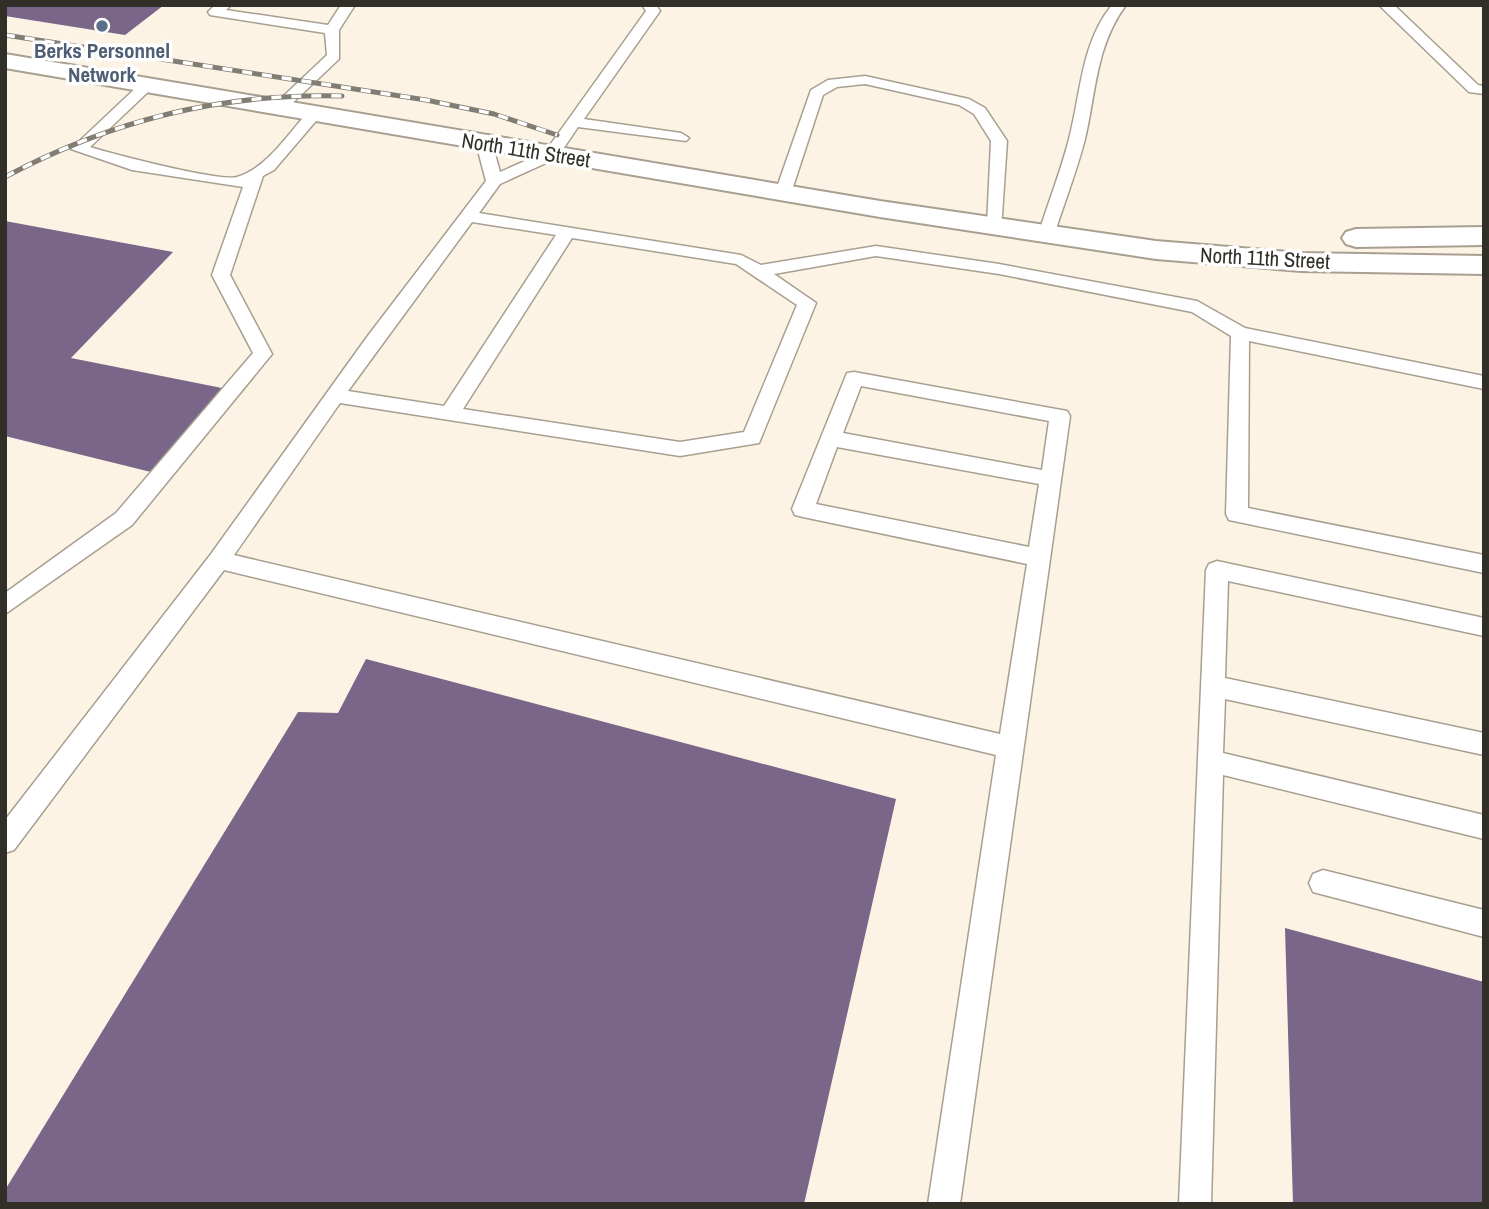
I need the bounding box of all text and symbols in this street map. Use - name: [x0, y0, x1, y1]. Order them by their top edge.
- marker: Berks Personnel Network: [94, 18, 110, 34]
- place label: Berks Personnel Network: [34, 36, 170, 89]
- street label: North 11th Street: [460, 126, 593, 175]
- street label: North 11th Street: [1199, 240, 1331, 276]

